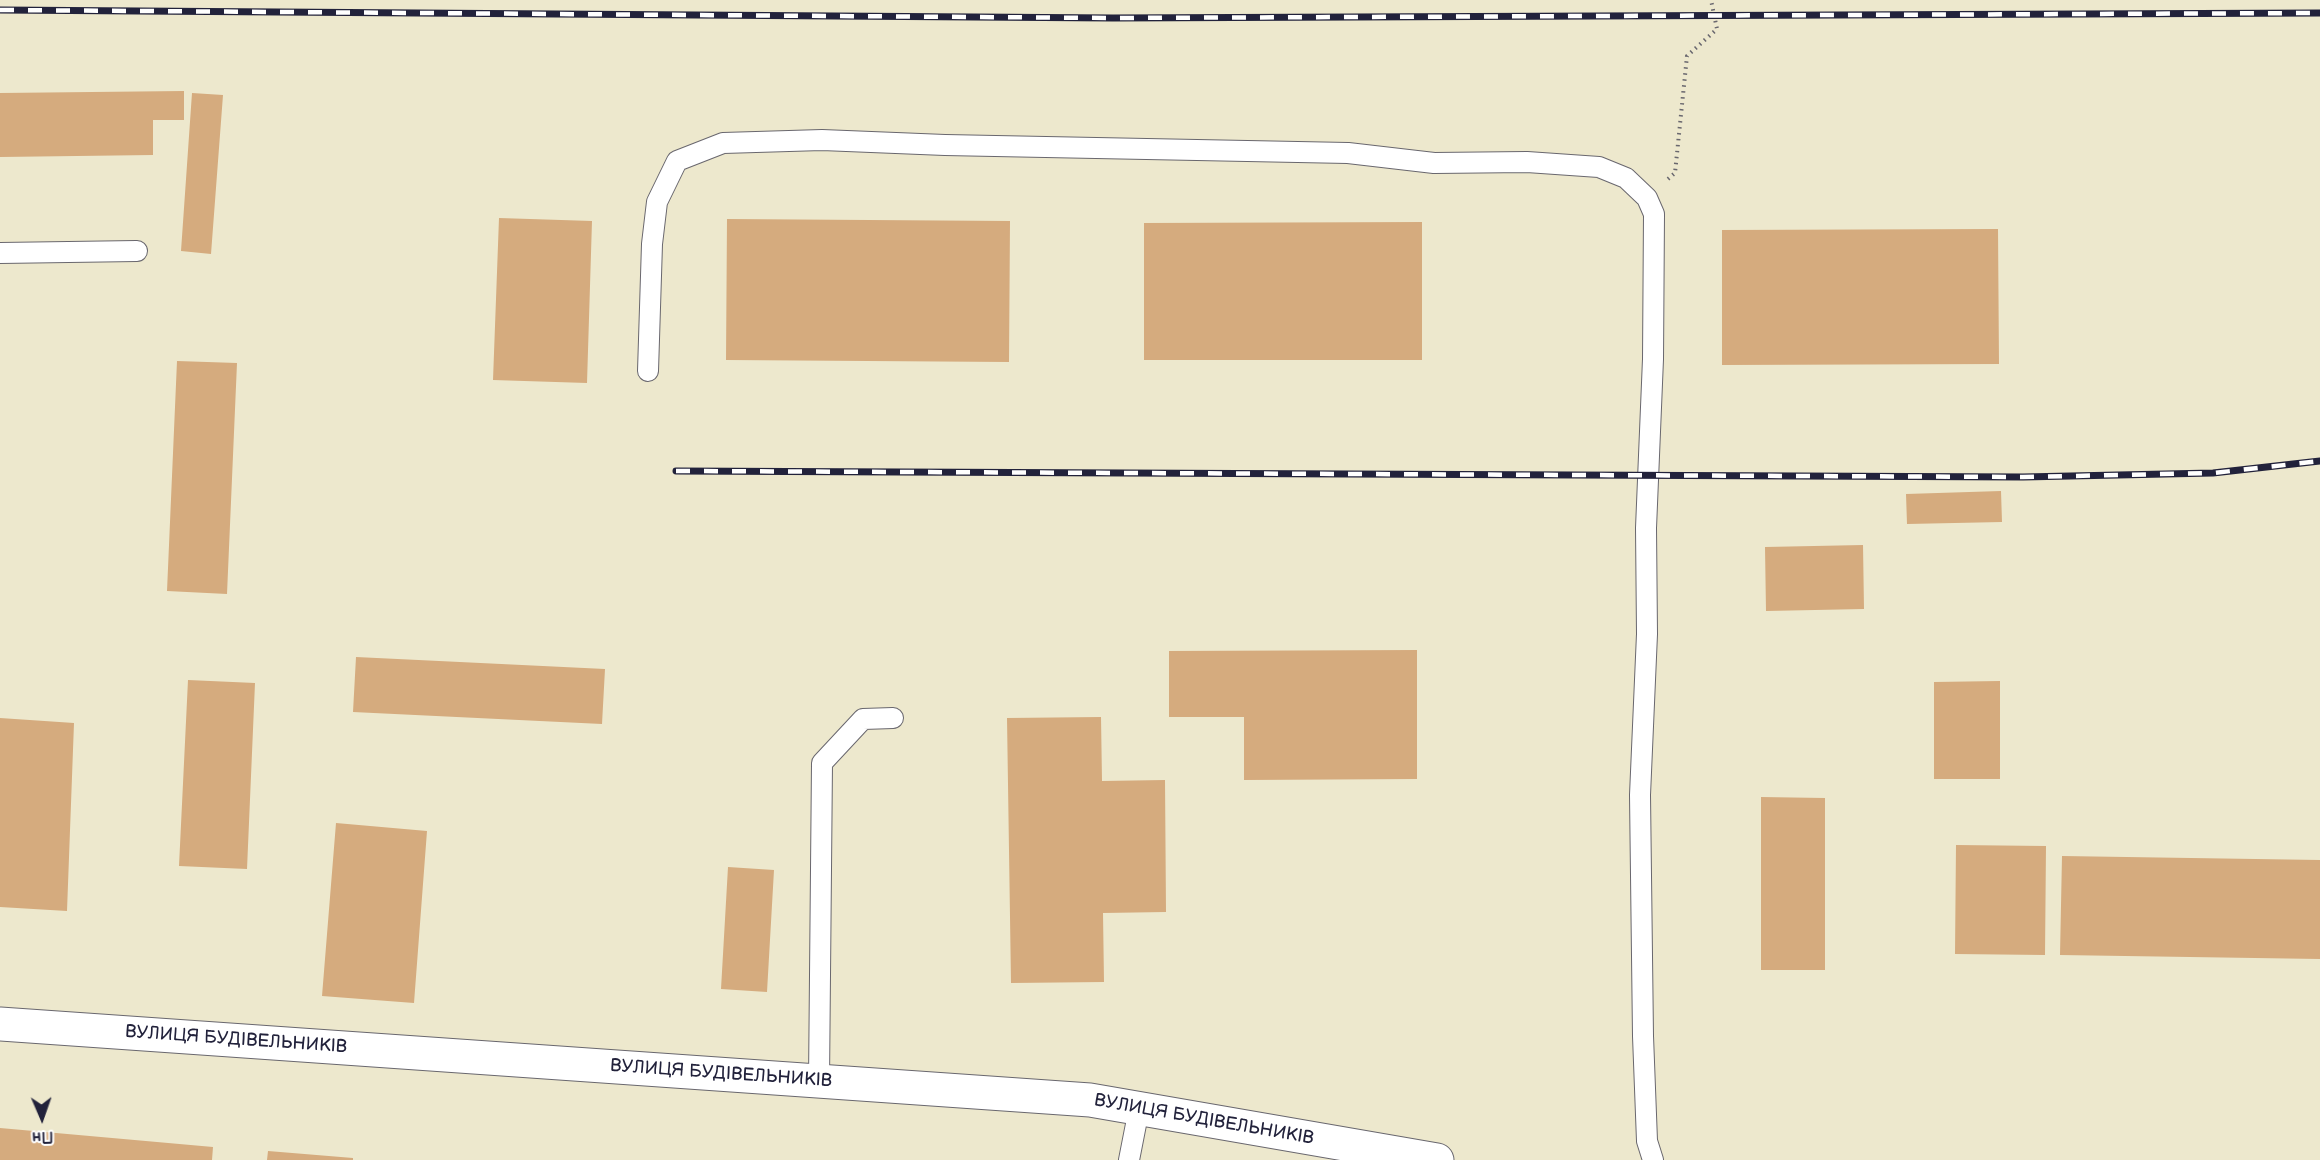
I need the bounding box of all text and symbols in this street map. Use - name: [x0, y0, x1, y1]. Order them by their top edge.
- street label: ВУЛИЦЯ БУДІВЕЛЬНИКІВ: [124, 1021, 348, 1059]
- street label: ВУЛИЦЯ БУДІВЕЛЬНИКІВ: [609, 1055, 833, 1093]
- north arrow: [12, 1088, 72, 1148]
- street label: ВУЛИЦЯ БУДІВЕЛЬНИКІВ: [1093, 1090, 1315, 1150]
- text: Пн: [32, 1127, 54, 1146]

